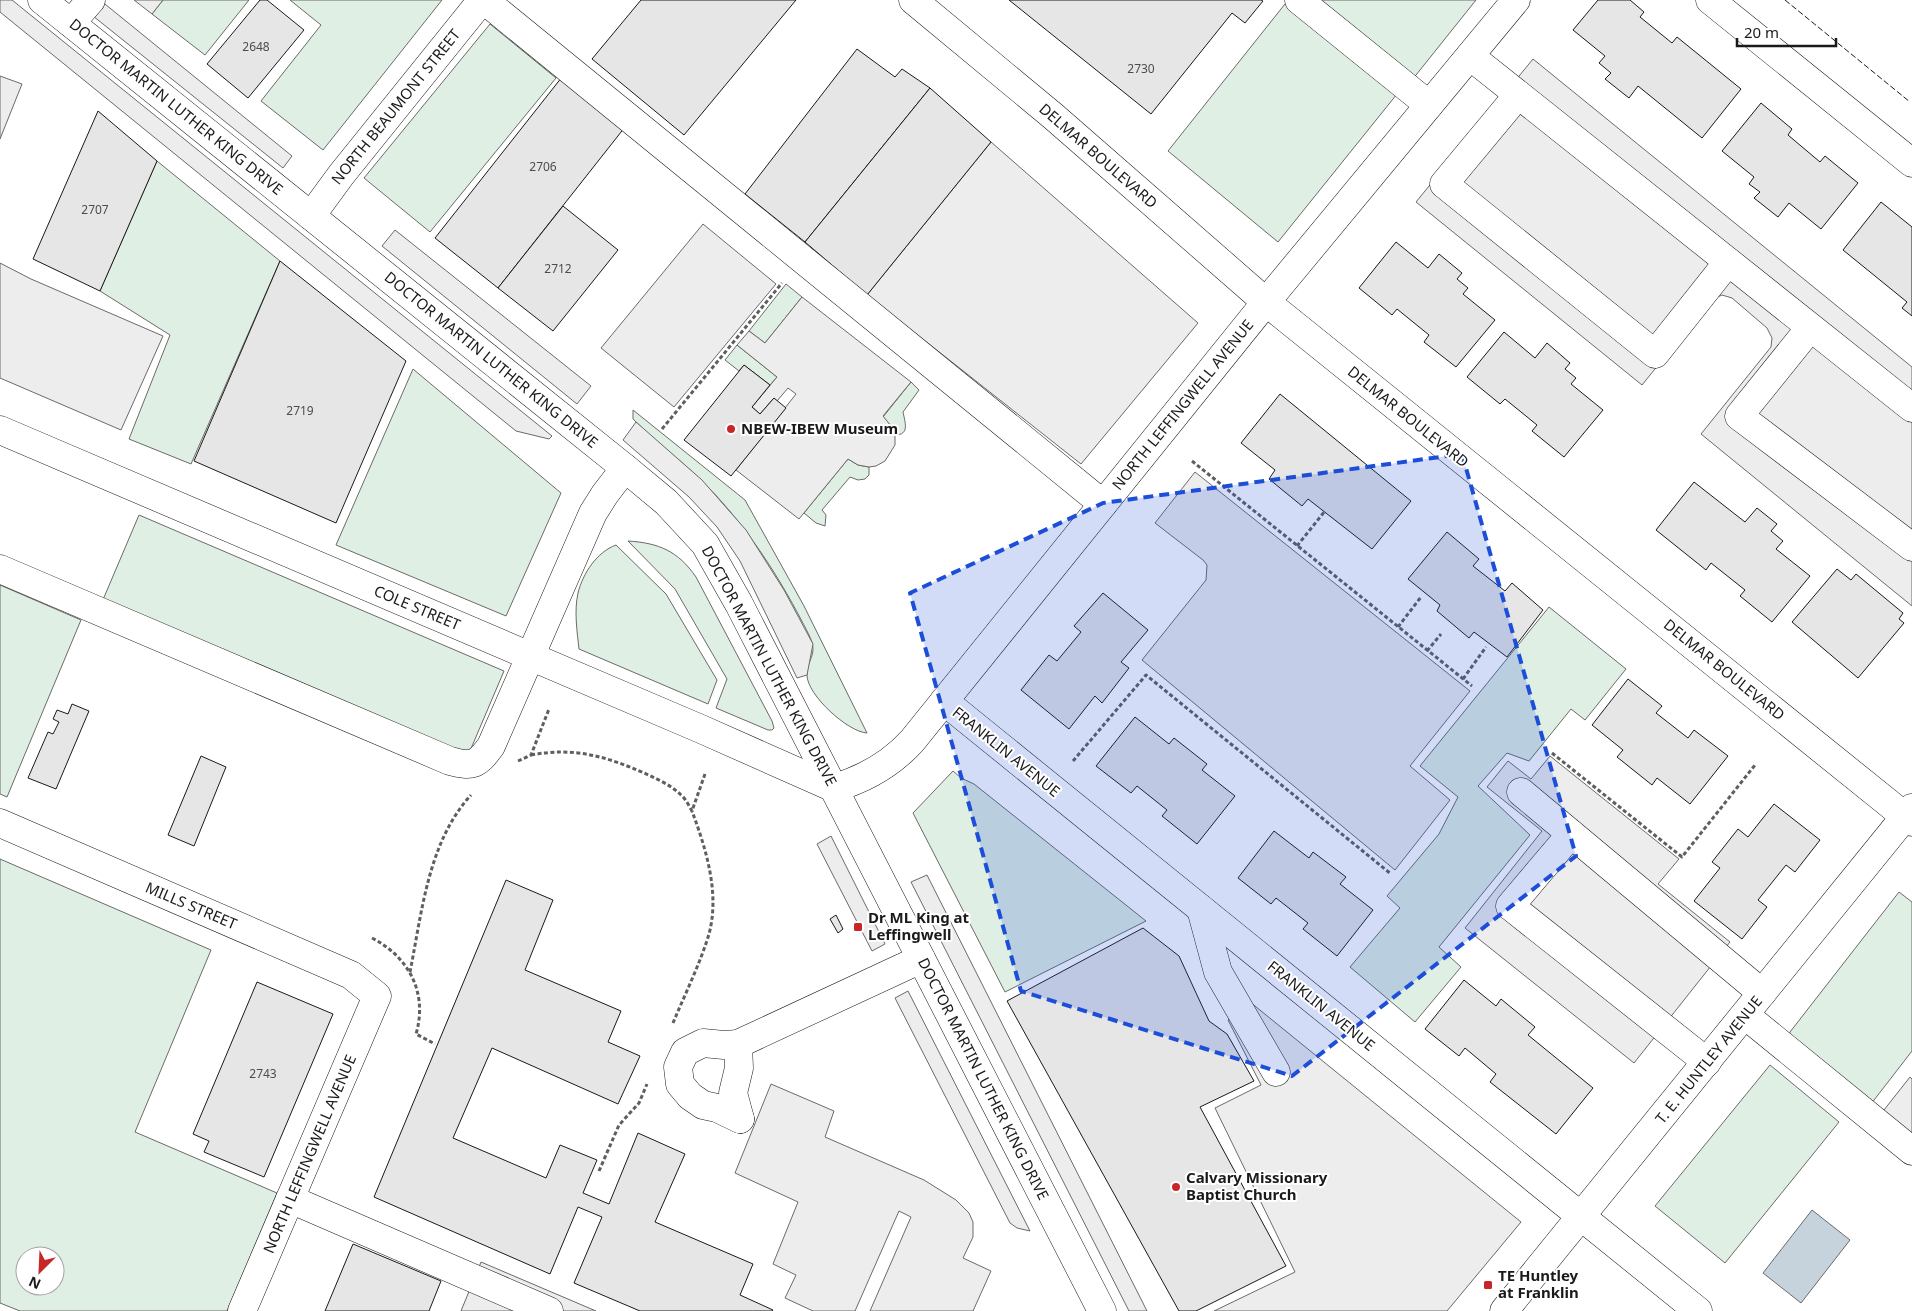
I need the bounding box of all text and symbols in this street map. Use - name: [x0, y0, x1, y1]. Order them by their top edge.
- street label: DOCTOR MARTIN LUTHER KING DRIVE: [66, 14, 288, 199]
- scale bar: [1737, 15, 1836, 47]
- text: 20 m: [1744, 22, 1779, 42]
- street label: NORTH BEAUMONT STREET: [326, 24, 465, 188]
- house number: 2648: [242, 38, 270, 55]
- house number: 2730: [1127, 60, 1155, 77]
- street label: DELMAR BOULEVARD: [1035, 98, 1162, 212]
- house number: 2706: [529, 158, 557, 175]
- house number: 2707: [81, 201, 109, 218]
- house number: 2712: [544, 260, 572, 277]
- street label: DOCTOR MARTIN LUTHER KING DRIVE: [381, 267, 603, 452]
- street label: NORTH LEFFINGWELL AVENUE: [1107, 315, 1257, 494]
- street label: DELMAR BOULEVARD: [1344, 361, 1473, 471]
- house number: 2719: [286, 402, 314, 419]
- place label: NBEW-IBEW Museum: [741, 418, 898, 438]
- marker: NBEW-IBEW Museum: [725, 423, 737, 435]
- street label: DOCTOR MARTIN LUTHER KING DRIVE: [698, 542, 842, 789]
- street label: COLE STREET: [371, 580, 464, 635]
- street label: DELMAR BOULEVARD: [1660, 614, 1789, 724]
- street label: FRANKLIN AVENUE: [949, 702, 1064, 801]
- street label: MILLS STREET: [143, 877, 241, 934]
- place label: Dr ML King at Leffingwell: [868, 907, 970, 944]
- marker: Dr ML King at Leffingwell: [852, 921, 864, 933]
- street label: DOCTOR MARTIN LUTHER KING DRIVE: [914, 954, 1054, 1203]
- street label: FRANKLIN AVENUE: [1264, 956, 1379, 1055]
- street label: T. E. HUNTLEY AVENUE: [1650, 991, 1766, 1127]
- street label: NORTH LEFFINGWELL AVENUE: [258, 1051, 360, 1256]
- house number: 2743: [249, 1065, 277, 1082]
- place label: Calvary Missionary Baptist Church: [1186, 1167, 1328, 1204]
- marker: Calvary Missionary Baptist Church: [1170, 1181, 1182, 1193]
- north arrow: [15, 1246, 65, 1296]
- place label: TE Huntley at Franklin: [1498, 1265, 1579, 1302]
- text: N: [25, 1272, 44, 1294]
- marker: TE Huntley at Franklin: [1482, 1279, 1494, 1291]

